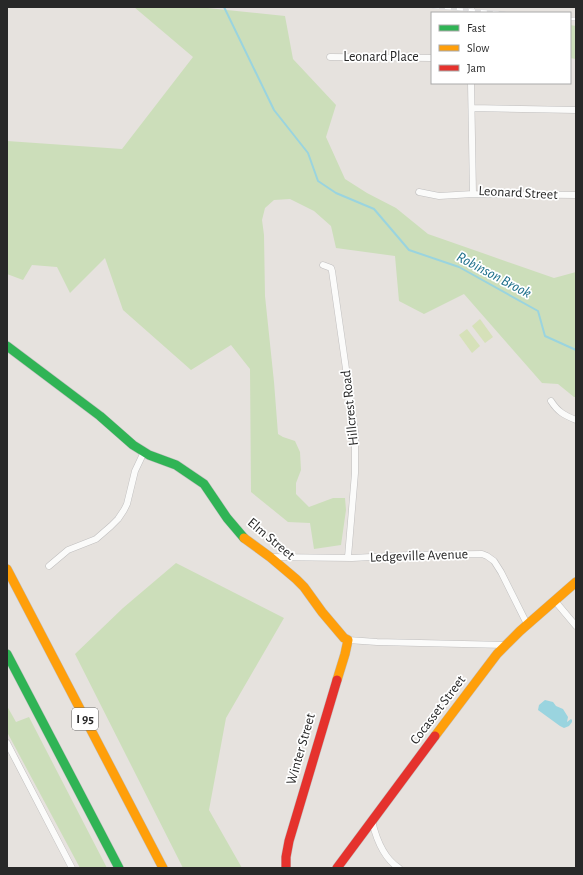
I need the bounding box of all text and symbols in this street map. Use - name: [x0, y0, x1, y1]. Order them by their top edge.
- legend: [431, 12, 571, 84]
- text: Fast: [467, 22, 486, 34]
- text: Slow: [467, 42, 489, 54]
- street label: Leonard Place: [343, 50, 419, 64]
- text: Jam: [467, 62, 486, 74]
- street label: Leonard Street: [478, 184, 559, 202]
- water label: Robinson Brook: [454, 249, 534, 301]
- street label: Hillcrest Road: [339, 370, 361, 446]
- street label: Elm Street: [245, 515, 298, 563]
- street label: Ledgeville Avenue: [370, 547, 468, 565]
- street label: Cocasset Street: [408, 673, 469, 747]
- road number: I 95: [72, 708, 98, 730]
- street label: Winter Street: [284, 711, 318, 786]

